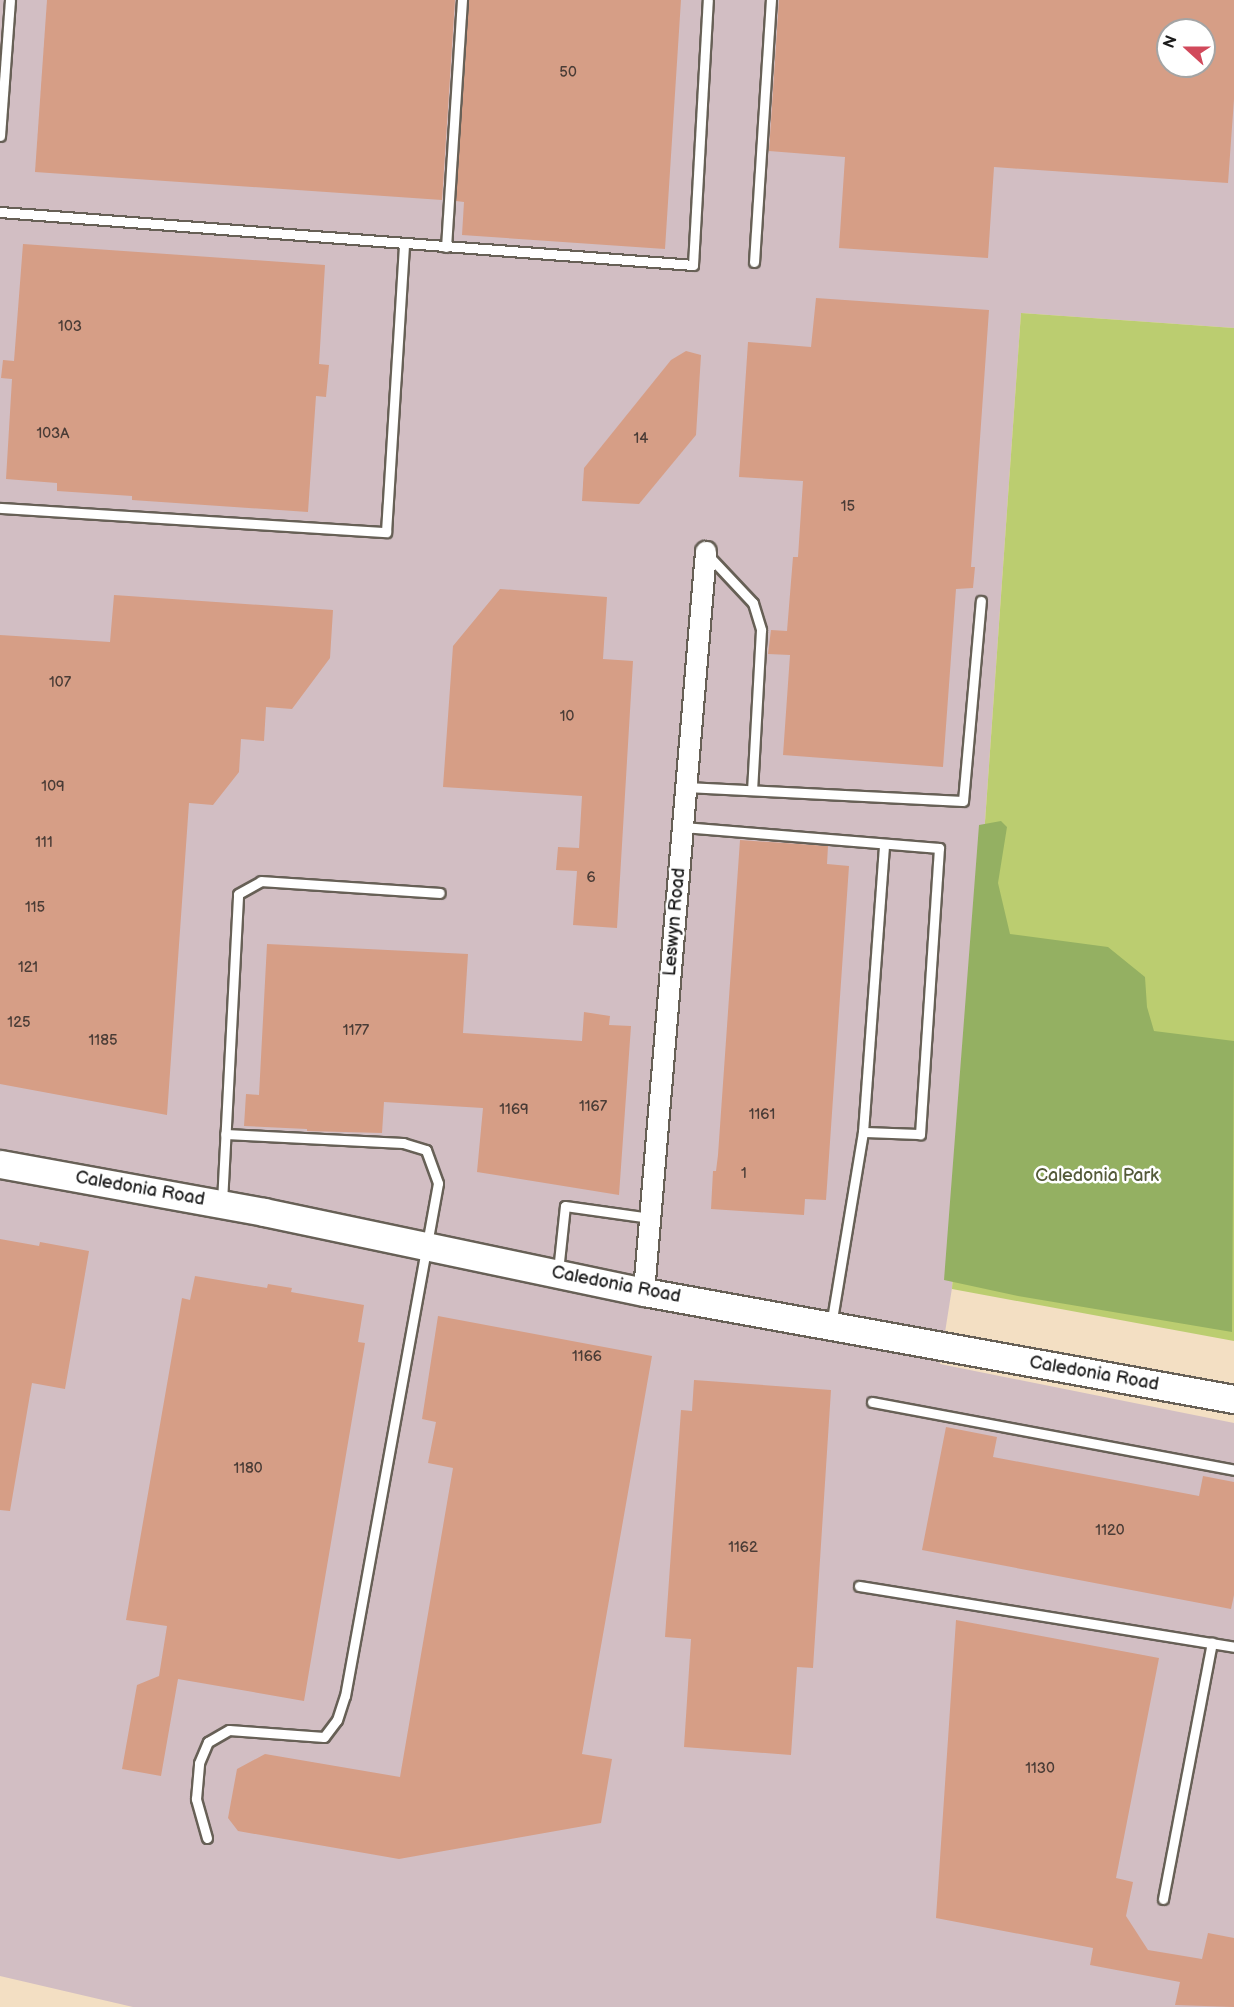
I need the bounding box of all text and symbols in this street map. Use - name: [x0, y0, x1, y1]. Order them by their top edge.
- north arrow: [1156, 18, 1216, 78]
- text: N: [1160, 33, 1182, 51]
- house number: 50: [559, 64, 577, 82]
- house number: 103: [58, 318, 82, 336]
- house number: 103A: [36, 425, 70, 443]
- house number: 14: [634, 430, 648, 448]
- house number: 15: [841, 498, 855, 516]
- house number: 107: [49, 674, 71, 692]
- house number: 10: [560, 708, 574, 726]
- house number: 109: [41, 778, 65, 796]
- house number: 111: [35, 834, 53, 852]
- street label: Leswyn Road: [660, 867, 690, 977]
- house number: 6: [586, 869, 596, 887]
- house number: 115: [25, 899, 45, 917]
- house number: 121: [18, 959, 38, 977]
- house number: 125: [7, 1014, 31, 1032]
- house number: 1177: [343, 1022, 369, 1040]
- house number: 1185: [89, 1032, 117, 1050]
- house number: 1167: [579, 1098, 607, 1116]
- house number: 1169: [499, 1101, 529, 1119]
- house number: 1161: [749, 1106, 775, 1124]
- house number: 1: [741, 1165, 747, 1183]
- park label: Caledonia Park: [1035, 1165, 1159, 1187]
- street label: Caledonia Road: [74, 1167, 206, 1211]
- street label: Caledonia Road: [550, 1262, 682, 1308]
- house number: 1166: [572, 1348, 602, 1366]
- street label: Caledonia Road: [1028, 1352, 1160, 1396]
- house number: 1180: [233, 1460, 263, 1478]
- house number: 1120: [1095, 1522, 1125, 1540]
- house number: 1162: [728, 1539, 758, 1557]
- house number: 1130: [1025, 1760, 1055, 1778]

